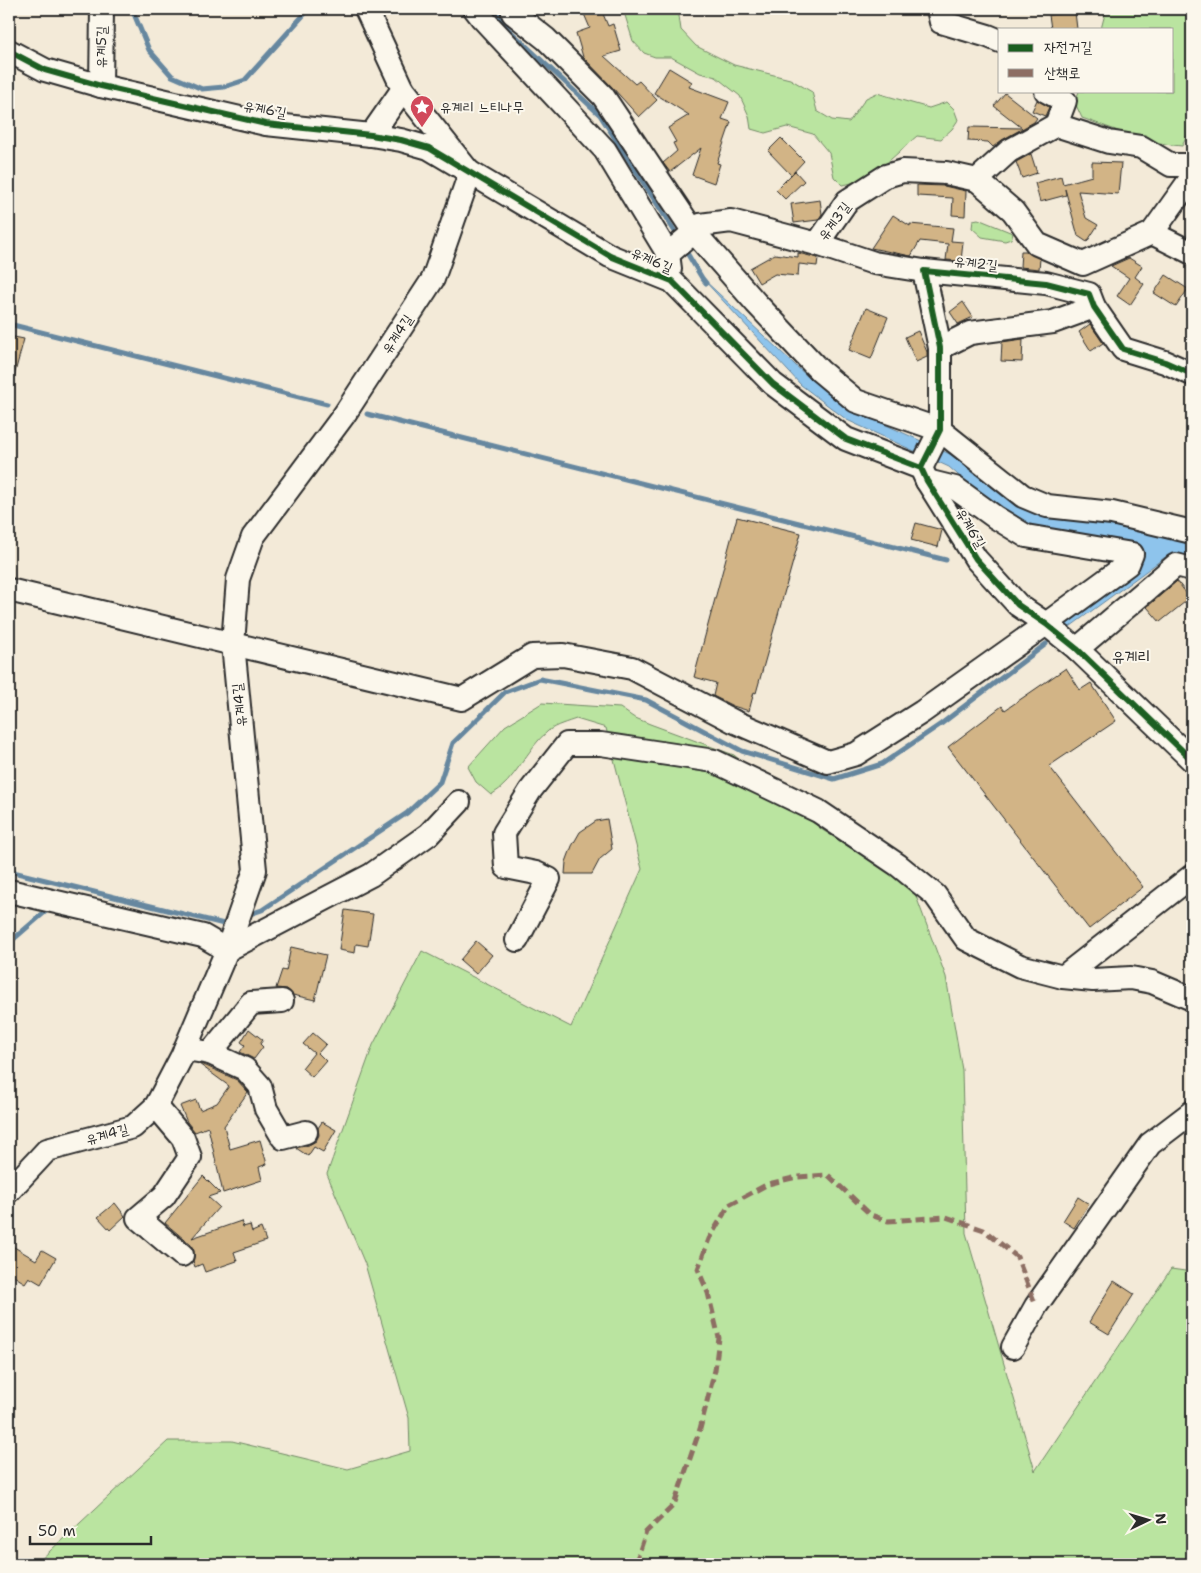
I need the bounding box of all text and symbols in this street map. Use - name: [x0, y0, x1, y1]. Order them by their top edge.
- street label: 유계5길: [92, 25, 110, 68]
- legend: [998, 28, 1174, 92]
- text: 자전거길: [1044, 37, 1092, 57]
- text: 산책로: [1044, 63, 1080, 83]
- place icon: 유계리 느티나무: [409, 94, 435, 128]
- street label: 유계6길: [242, 96, 289, 122]
- place label: 유계리 느티나무: [440, 98, 524, 116]
- street label: 유계3길: [814, 198, 855, 244]
- street label: 유계6길: [628, 243, 676, 277]
- street label: 유계2길: [953, 252, 999, 274]
- street label: 유계4길: [378, 310, 417, 357]
- street label: 유계6길: [952, 505, 990, 552]
- district label: 유계리: [1112, 646, 1150, 667]
- street label: 유계4길: [228, 682, 250, 728]
- street label: 유계4길: [84, 1119, 131, 1149]
- north arrow: [1124, 1496, 1174, 1546]
- scale bar: [30, 1513, 151, 1545]
- text: N: [1152, 1513, 1170, 1525]
- text: 50 m: [38, 1521, 76, 1541]

